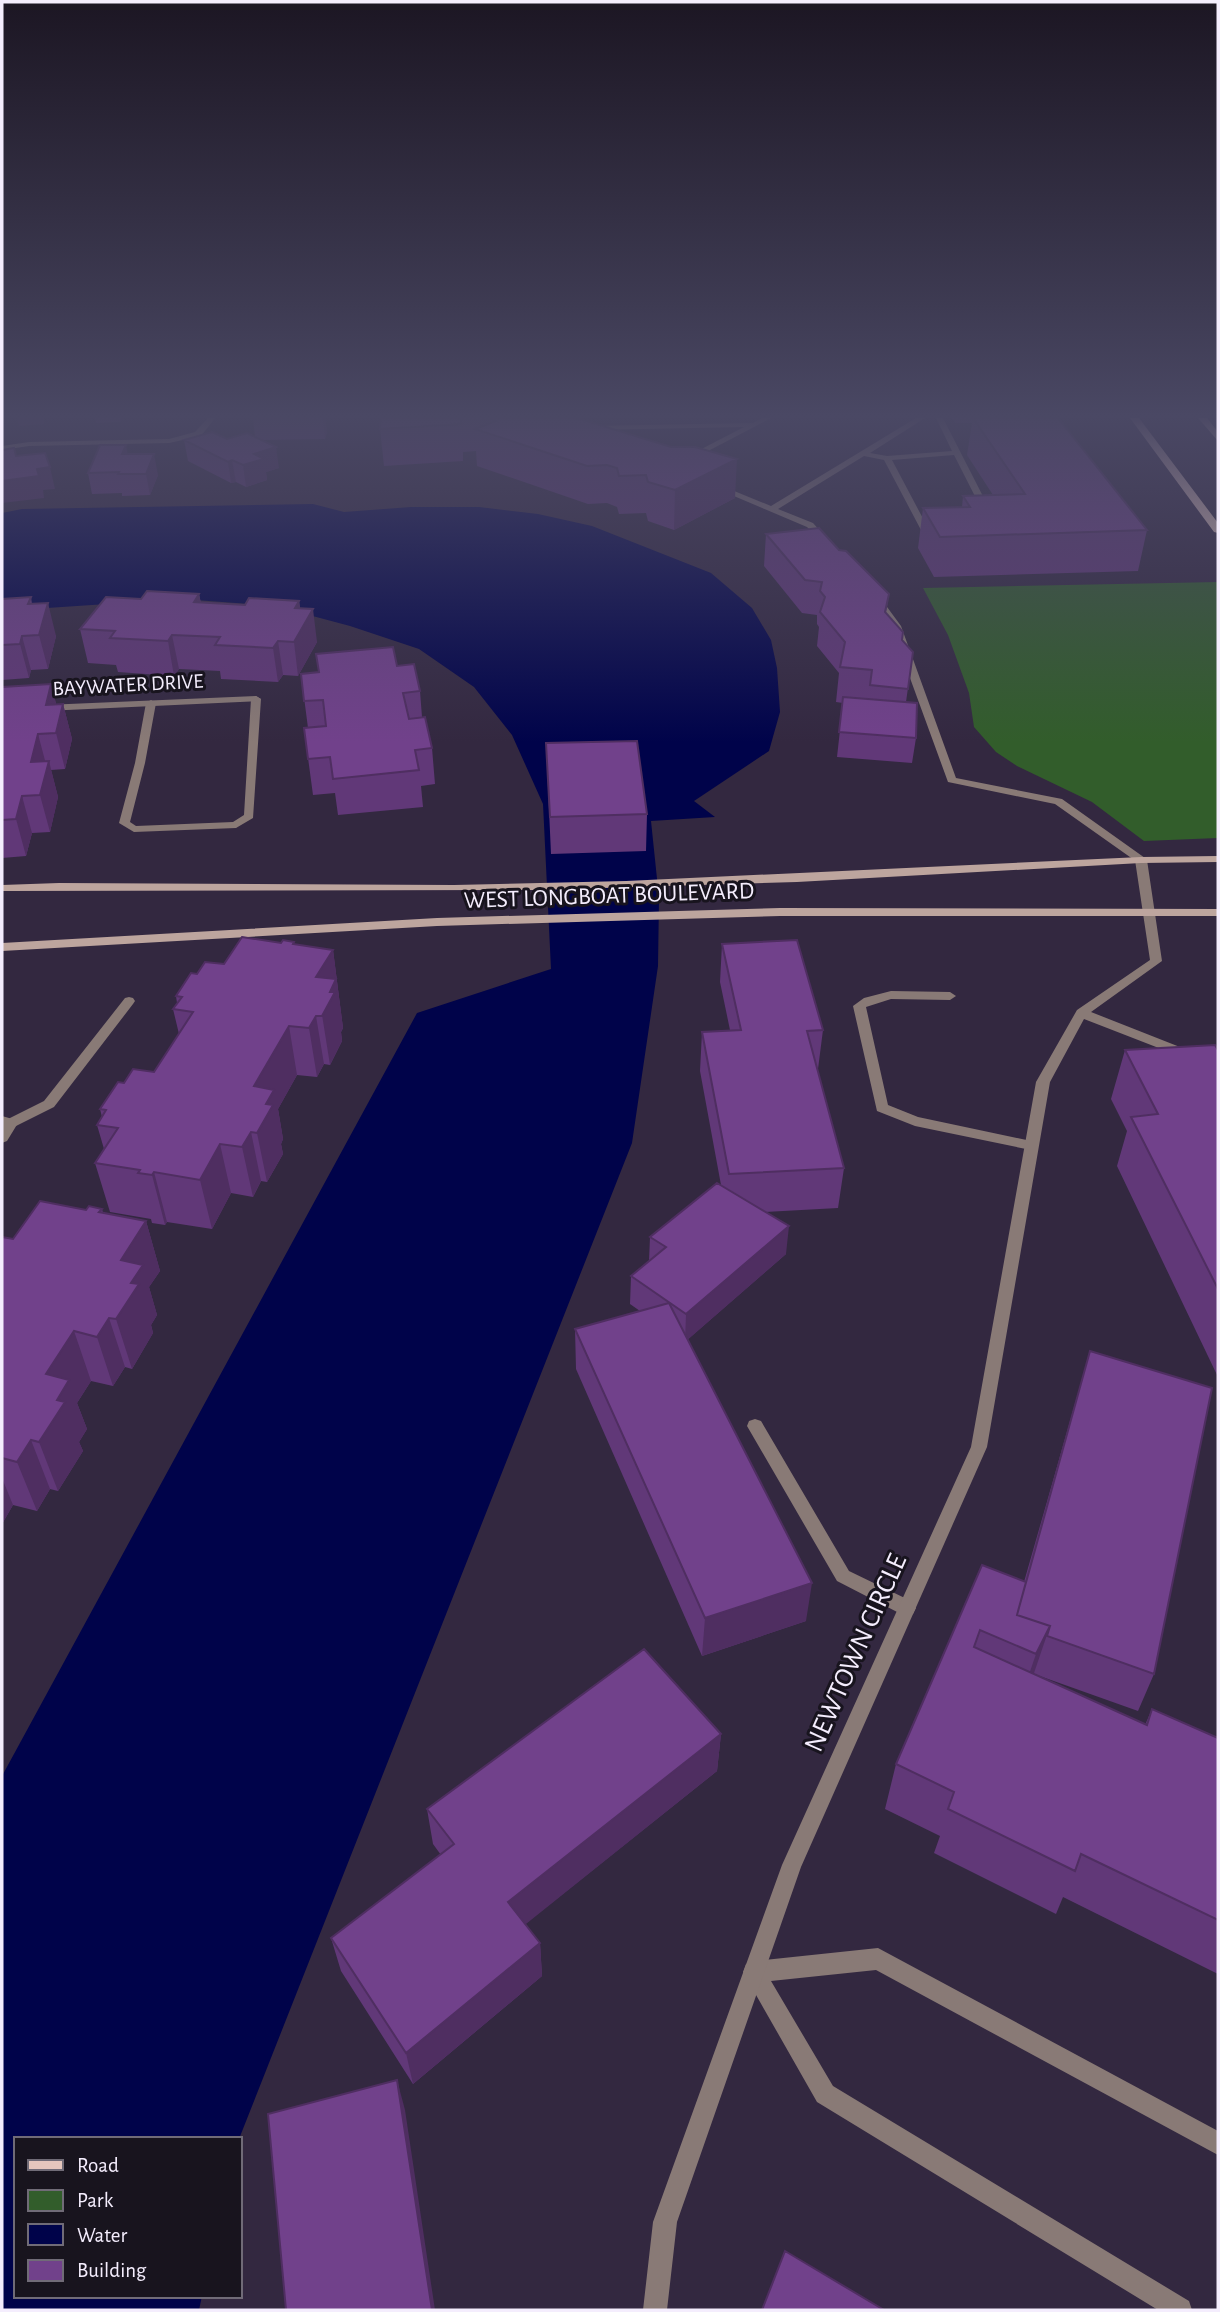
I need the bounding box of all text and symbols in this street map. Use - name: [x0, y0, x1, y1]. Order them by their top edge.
- street label: BAYWATER DRIVE: [52, 671, 204, 699]
- street label: WEST LONGBOAT BOULEVARD: [463, 879, 755, 913]
- street label: NEWTOWN CIRCLE: [800, 1550, 912, 1756]
- legend: [14, 2137, 242, 2298]
- text: Road: [77, 2155, 119, 2176]
- text: Park: [77, 2190, 114, 2211]
- text: Water: [77, 2225, 127, 2246]
- text: Building: [77, 2260, 147, 2281]

